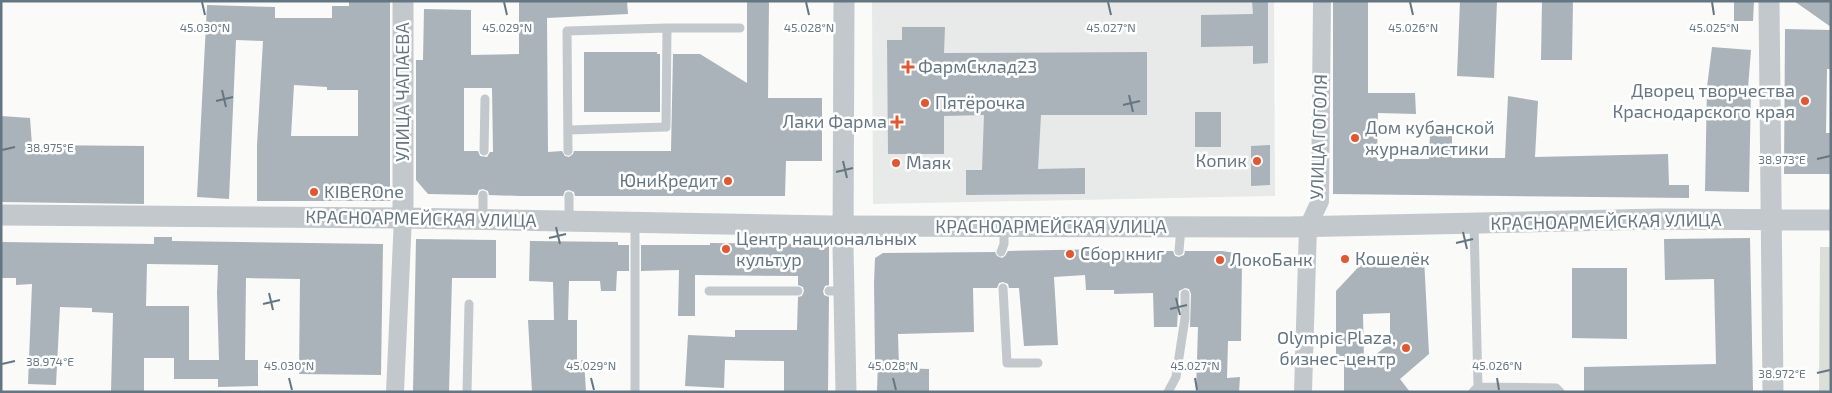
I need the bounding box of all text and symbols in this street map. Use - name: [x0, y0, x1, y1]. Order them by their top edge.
- text: 45.030°N: [180, 20, 230, 34]
- text: 45.029°N: [482, 20, 532, 34]
- text: 45.028°N: [784, 20, 834, 34]
- text: 45.027°N: [1086, 20, 1136, 34]
- text: 45.026°N: [1388, 20, 1438, 34]
- text: 45.025°N: [1689, 20, 1739, 34]
- street label: УЛИЦА ЧАПАЕВА: [391, 22, 413, 162]
- place label: ФармСклад23: [918, 55, 1037, 77]
- marker: ФармСклад23: [902, 61, 914, 73]
- street label: УЛИЦА ГОГОЛЯ: [1305, 74, 1331, 200]
- place label: Дворец творчества Краснодарского края: [1612, 79, 1795, 122]
- place label: Пятёрочка: [935, 91, 1025, 113]
- marker: Дворец творчества Краснодарского края: [1799, 95, 1811, 107]
- marker: Пятёрочка: [919, 97, 931, 109]
- place label: Лаки Фарма: [782, 110, 887, 132]
- marker: Лаки Фарма: [891, 116, 903, 128]
- place label: Дом кубанской журналистики: [1365, 116, 1494, 159]
- marker: Дом кубанской журналистики: [1349, 132, 1361, 144]
- text: 38.975°E: [26, 140, 74, 154]
- place label: Копик: [1195, 149, 1247, 171]
- place label: Маяк: [906, 151, 951, 173]
- text: 38.973°E: [1758, 152, 1806, 166]
- marker: Копик: [1251, 155, 1263, 167]
- marker: Маяк: [890, 157, 902, 169]
- place label: ЮниКредит: [619, 169, 718, 191]
- marker: ЮниКредит: [722, 175, 734, 187]
- place label: KIBEROne: [324, 180, 404, 202]
- marker: KIBEROne: [308, 186, 320, 198]
- street label: КРАСНОАРМЕЙСКАЯ УЛИЦА: [305, 205, 538, 231]
- street label: КРАСНОАРМЕЙСКАЯ УЛИЦА: [1490, 208, 1723, 234]
- street label: КРАСНОАРМЕЙСКАЯ УЛИЦА: [935, 215, 1167, 237]
- place label: Центр национальных культур: [736, 227, 917, 270]
- place label: Сбор книг: [1080, 242, 1164, 264]
- marker: Центр национальных культур: [720, 243, 732, 255]
- place label: Кошелёк: [1355, 247, 1430, 269]
- marker: Сбор книг: [1064, 248, 1076, 260]
- place label: ЛокоБанк: [1230, 248, 1313, 270]
- marker: Кошелёк: [1339, 253, 1351, 265]
- marker: ЛокоБанк: [1214, 254, 1226, 266]
- place label: Olympic Plaza, бизнес-центр: [1277, 326, 1396, 369]
- marker: Olympic Plaza, бизнес-центр: [1400, 342, 1412, 354]
- text: 38.974°E: [26, 354, 74, 368]
- text: 45.030°N: [264, 358, 314, 372]
- text: 45.029°N: [566, 358, 616, 372]
- text: 45.028°N: [868, 358, 918, 372]
- text: 45.027°N: [1170, 358, 1220, 372]
- text: 45.026°N: [1472, 358, 1522, 372]
- text: 38.972°E: [1758, 366, 1806, 380]

